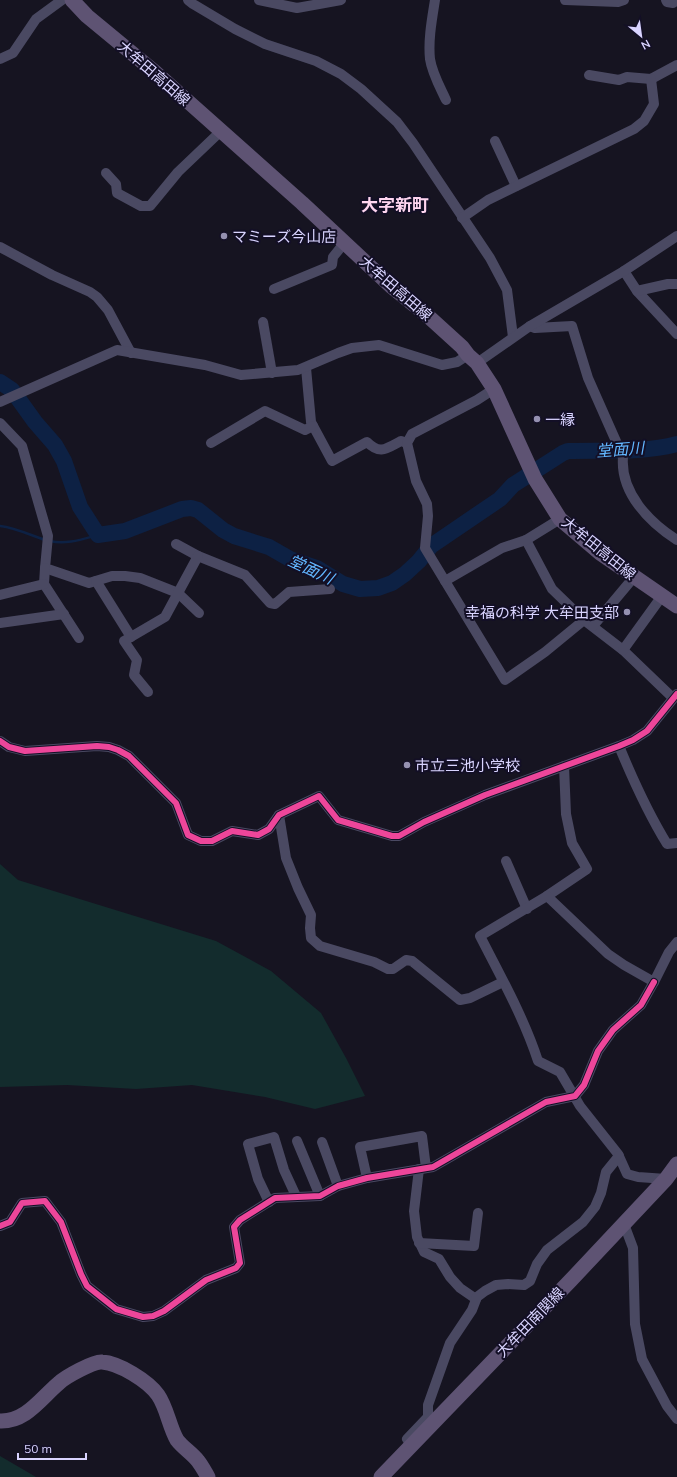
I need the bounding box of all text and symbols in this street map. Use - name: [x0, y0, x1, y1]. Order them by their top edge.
- north arrow: [621, 16, 661, 56]
- street label: 大牟田高田線: [114, 36, 194, 110]
- text: N: [639, 37, 653, 53]
- district label: 大字新町: [361, 194, 429, 215]
- place label: マミーズ今山店: [232, 227, 336, 246]
- marker: マミーズ今山店: [219, 231, 229, 241]
- street label: 大牟田高田線: [356, 251, 436, 325]
- place label: 一縁: [545, 410, 575, 429]
- marker: 一縁: [532, 414, 542, 424]
- water label: 堂面川: [595, 437, 647, 461]
- street label: 大牟田高田線: [558, 512, 640, 584]
- water label: 堂面川: [285, 550, 339, 589]
- place label: 幸福の科学 大牟田支部: [465, 603, 619, 622]
- marker: 幸福の科学 大牟田支部: [622, 607, 632, 617]
- place label: 市立三池小学校: [415, 756, 520, 775]
- marker: 市立三池小学校: [402, 760, 412, 770]
- street label: 大牟田南関線: [492, 1283, 568, 1361]
- scale bar: [18, 1435, 86, 1461]
- text: 50 m: [24, 1441, 52, 1456]

